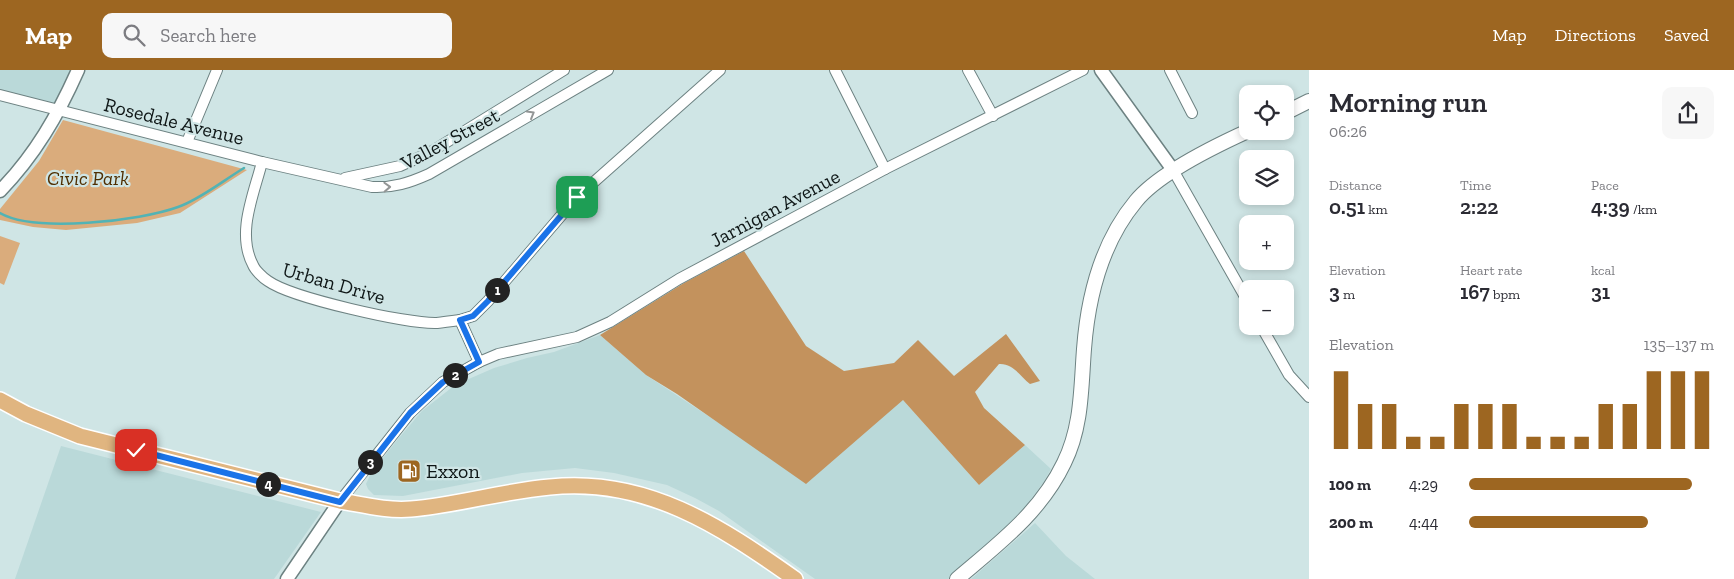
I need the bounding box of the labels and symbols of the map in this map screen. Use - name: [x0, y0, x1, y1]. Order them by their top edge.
- street label: Rosedale Avenue: [102, 92, 246, 150]
- street label: Valley Street: [396, 103, 504, 175]
- one-way arrow: [525, 111, 534, 121]
- street label: Jarnigan Avenue: [706, 164, 844, 252]
- park label: Civic Park: [47, 166, 129, 190]
- pin: [556, 176, 598, 218]
- one-way arrow: [383, 181, 391, 192]
- street label: Urban Drive: [280, 257, 388, 309]
- pin: 1: [484, 278, 510, 302]
- pin: 2: [442, 362, 468, 388]
- pin: [115, 429, 157, 471]
- pin: 3: [358, 450, 382, 474]
- fuel station icon: Exxon: [396, 458, 422, 484]
- place label: Exxon: [426, 459, 480, 483]
- pin: 4: [256, 472, 280, 496]

